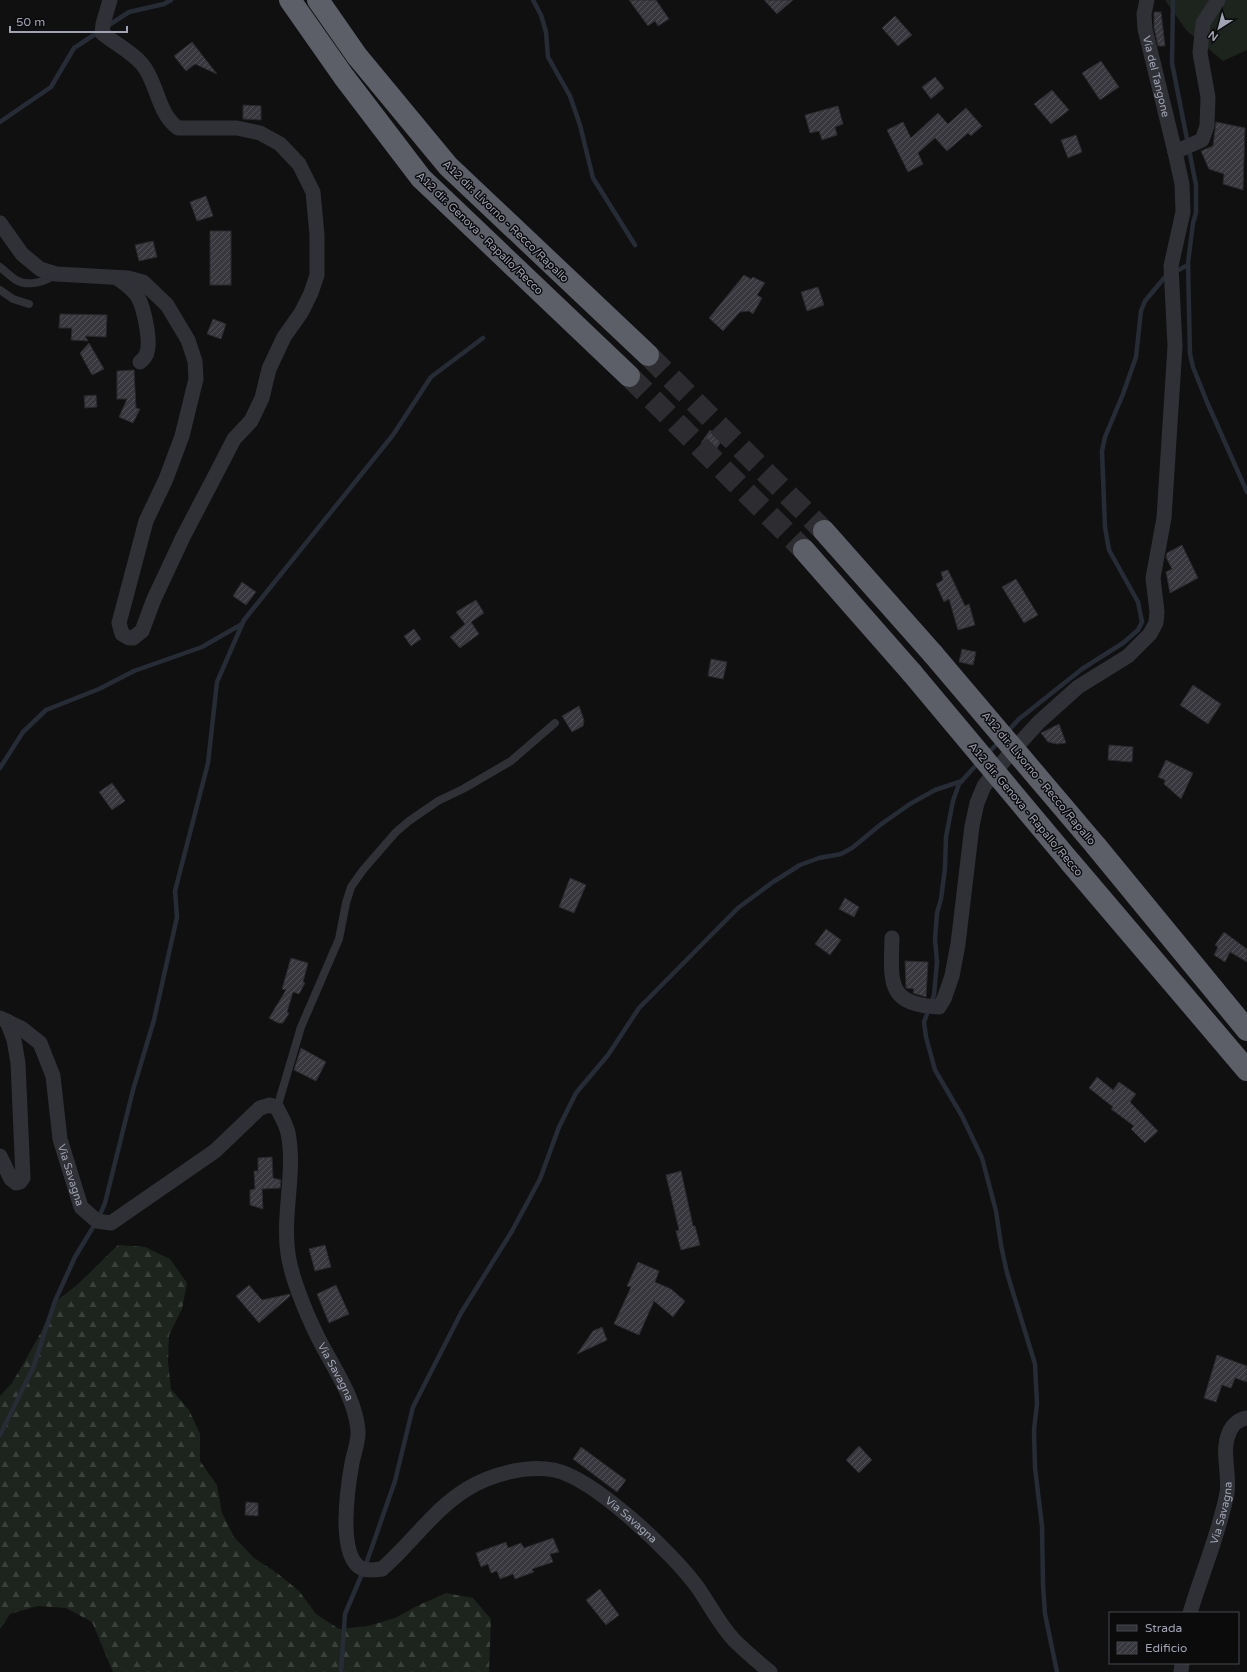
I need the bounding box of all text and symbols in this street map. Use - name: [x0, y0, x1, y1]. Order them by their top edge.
- scale bar: [10, 8, 127, 34]
- north arrow: [1199, 8, 1239, 48]
- text: 50 m: [16, 15, 45, 29]
- text: N: [1206, 28, 1221, 44]
- street label: Via del Tangone: [1140, 34, 1172, 118]
- street label: A12 dir. Livorno - Recco/Rapallo: [440, 158, 572, 285]
- street label: A12 dir. Genova - Rapallo/Recco: [414, 169, 546, 298]
- street label: A12 dir. Livorno - Recco/Rapallo: [979, 709, 1098, 848]
- street label: A12 dir. Genova - Rapallo/Recco: [966, 740, 1086, 879]
- street label: Via Savagna: [55, 1143, 86, 1208]
- street label: Via Savagna: [315, 1341, 356, 1403]
- street label: Via Savagna: [1208, 1482, 1235, 1546]
- street label: Via Savagna: [603, 1494, 660, 1546]
- legend: [1109, 1612, 1239, 1664]
- text: Strada: [1145, 1621, 1182, 1635]
- text: Edificio: [1145, 1641, 1187, 1655]

